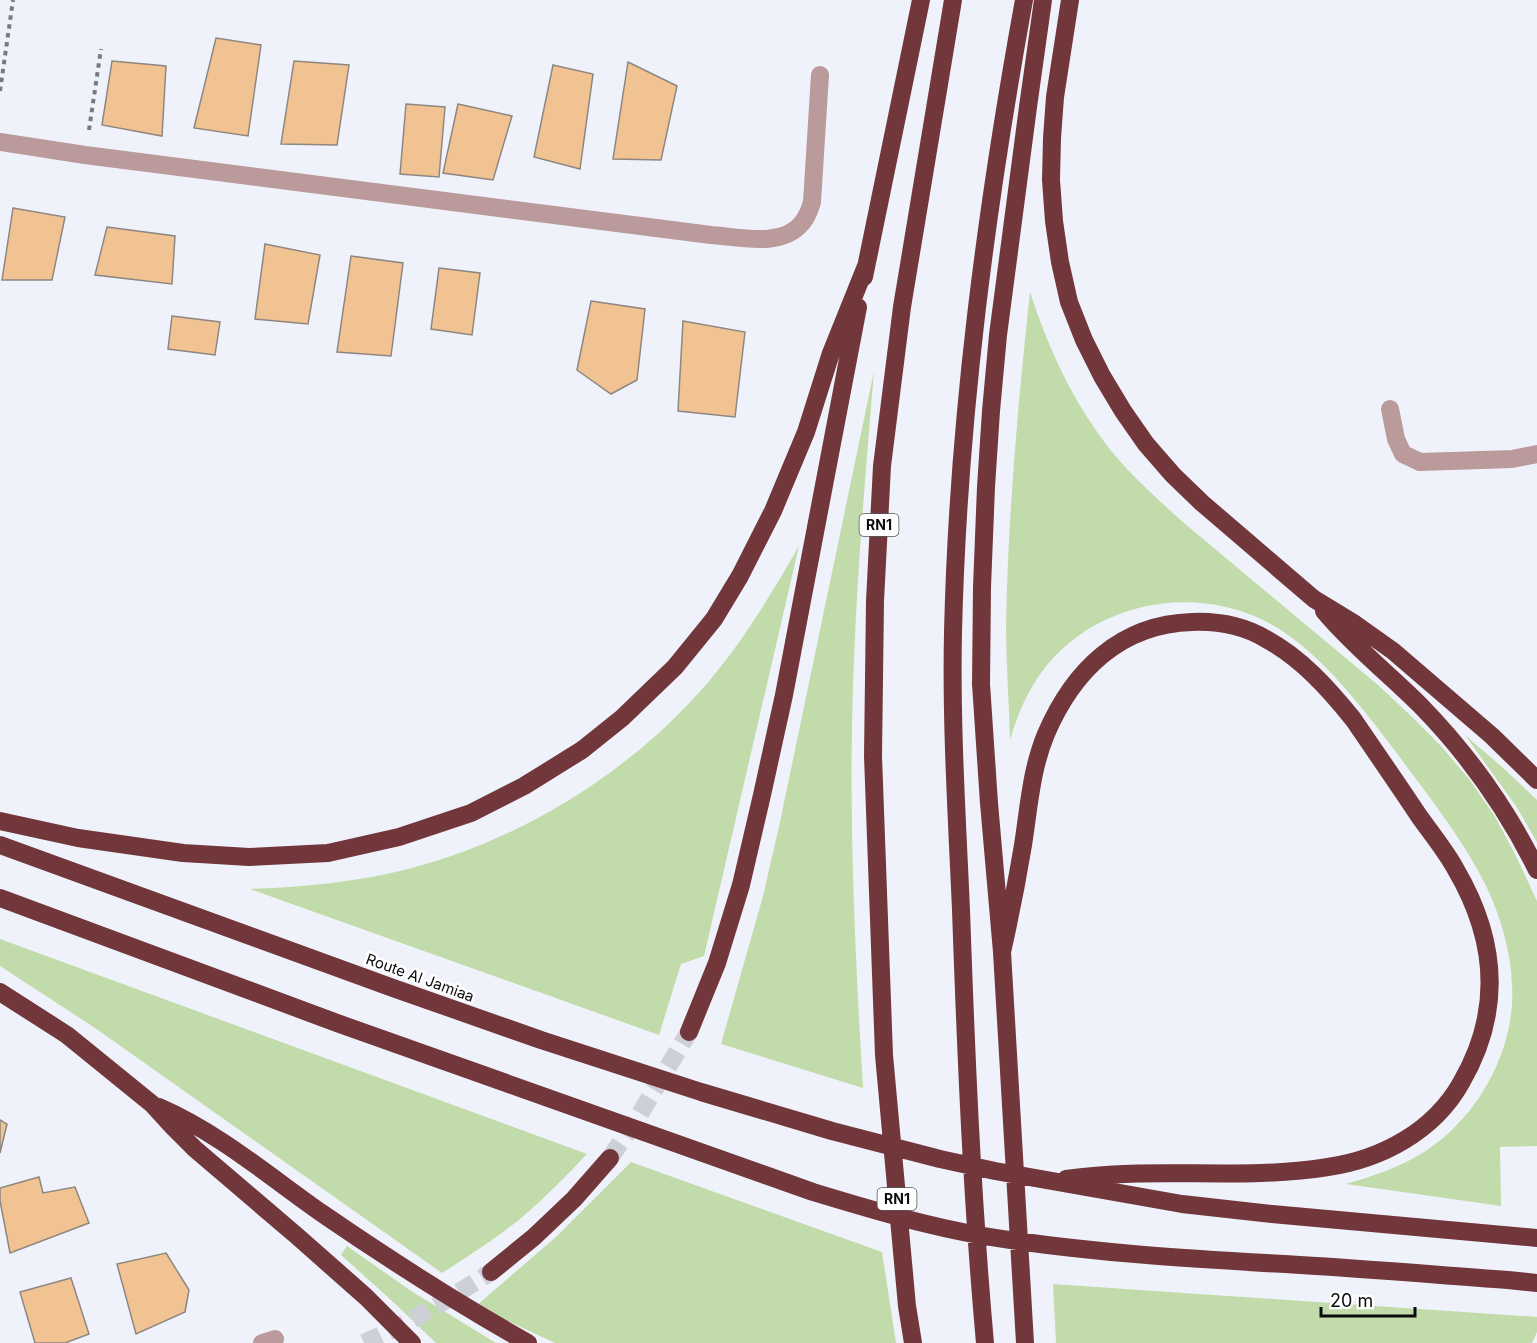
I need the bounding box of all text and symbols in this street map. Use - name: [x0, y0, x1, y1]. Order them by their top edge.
- road number: RN1: [860, 514, 898, 536]
- street label: Route Al Jamiaa: [363, 949, 477, 1006]
- road number: RN1: [878, 1188, 916, 1210]
- scale bar: [1321, 1280, 1416, 1318]
- text: 20 m: [1330, 1290, 1373, 1311]

